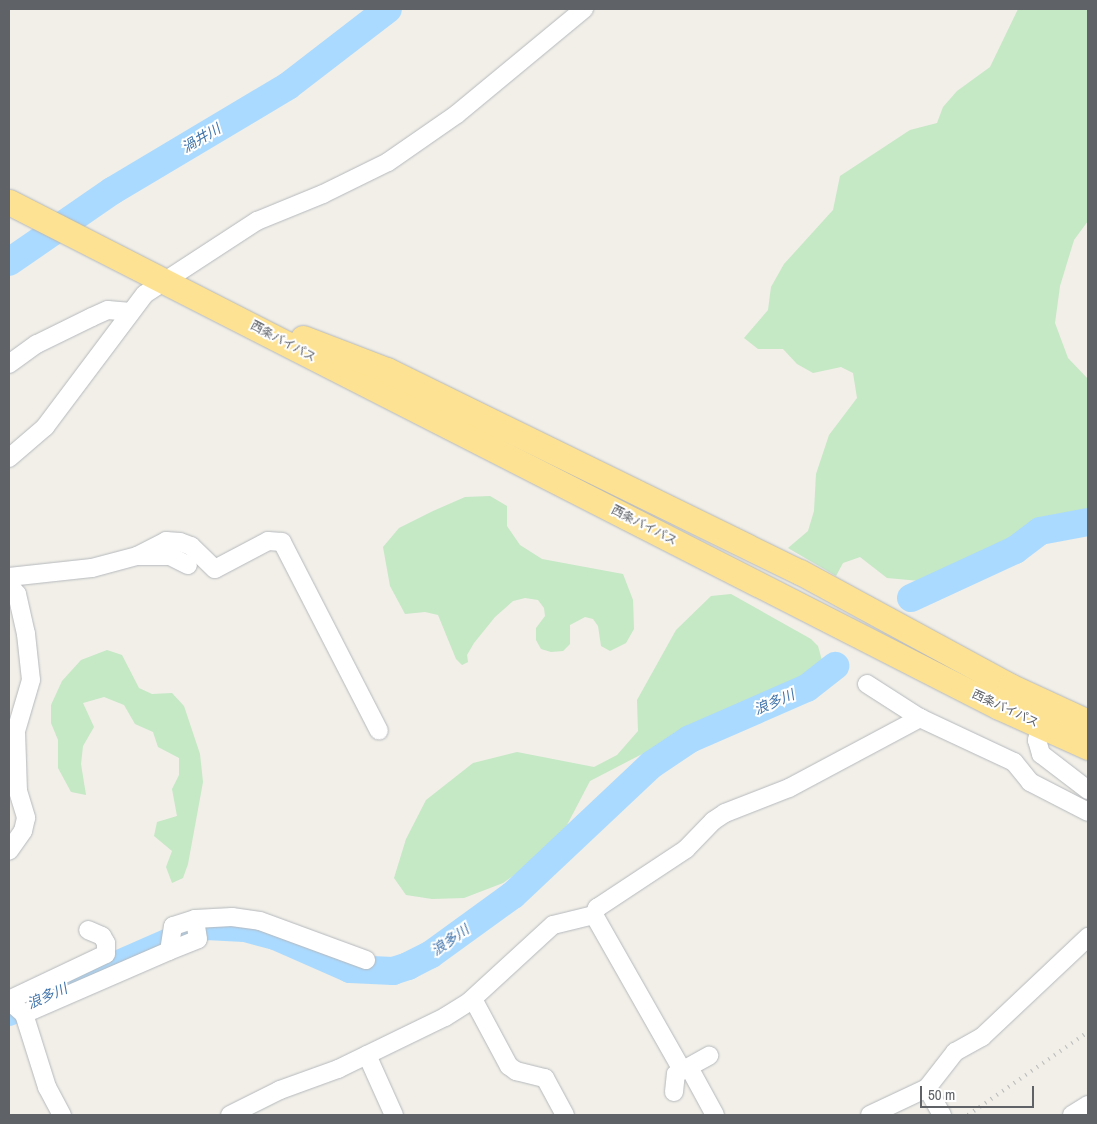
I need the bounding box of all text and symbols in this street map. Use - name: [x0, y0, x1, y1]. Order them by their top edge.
- water label: 渦井川: [179, 120, 223, 156]
- street label: 西条バイパス: [248, 319, 318, 365]
- street label: 西条バイパス: [609, 503, 679, 549]
- water label: 浪多川: [751, 686, 797, 718]
- street label: 西条バイパス: [969, 687, 1041, 731]
- water label: 浪多川: [428, 921, 472, 959]
- water label: 浪多川: [24, 980, 70, 1012]
- scale bar: [922, 1076, 1036, 1108]
- text: 50 m: [928, 1084, 955, 1105]

